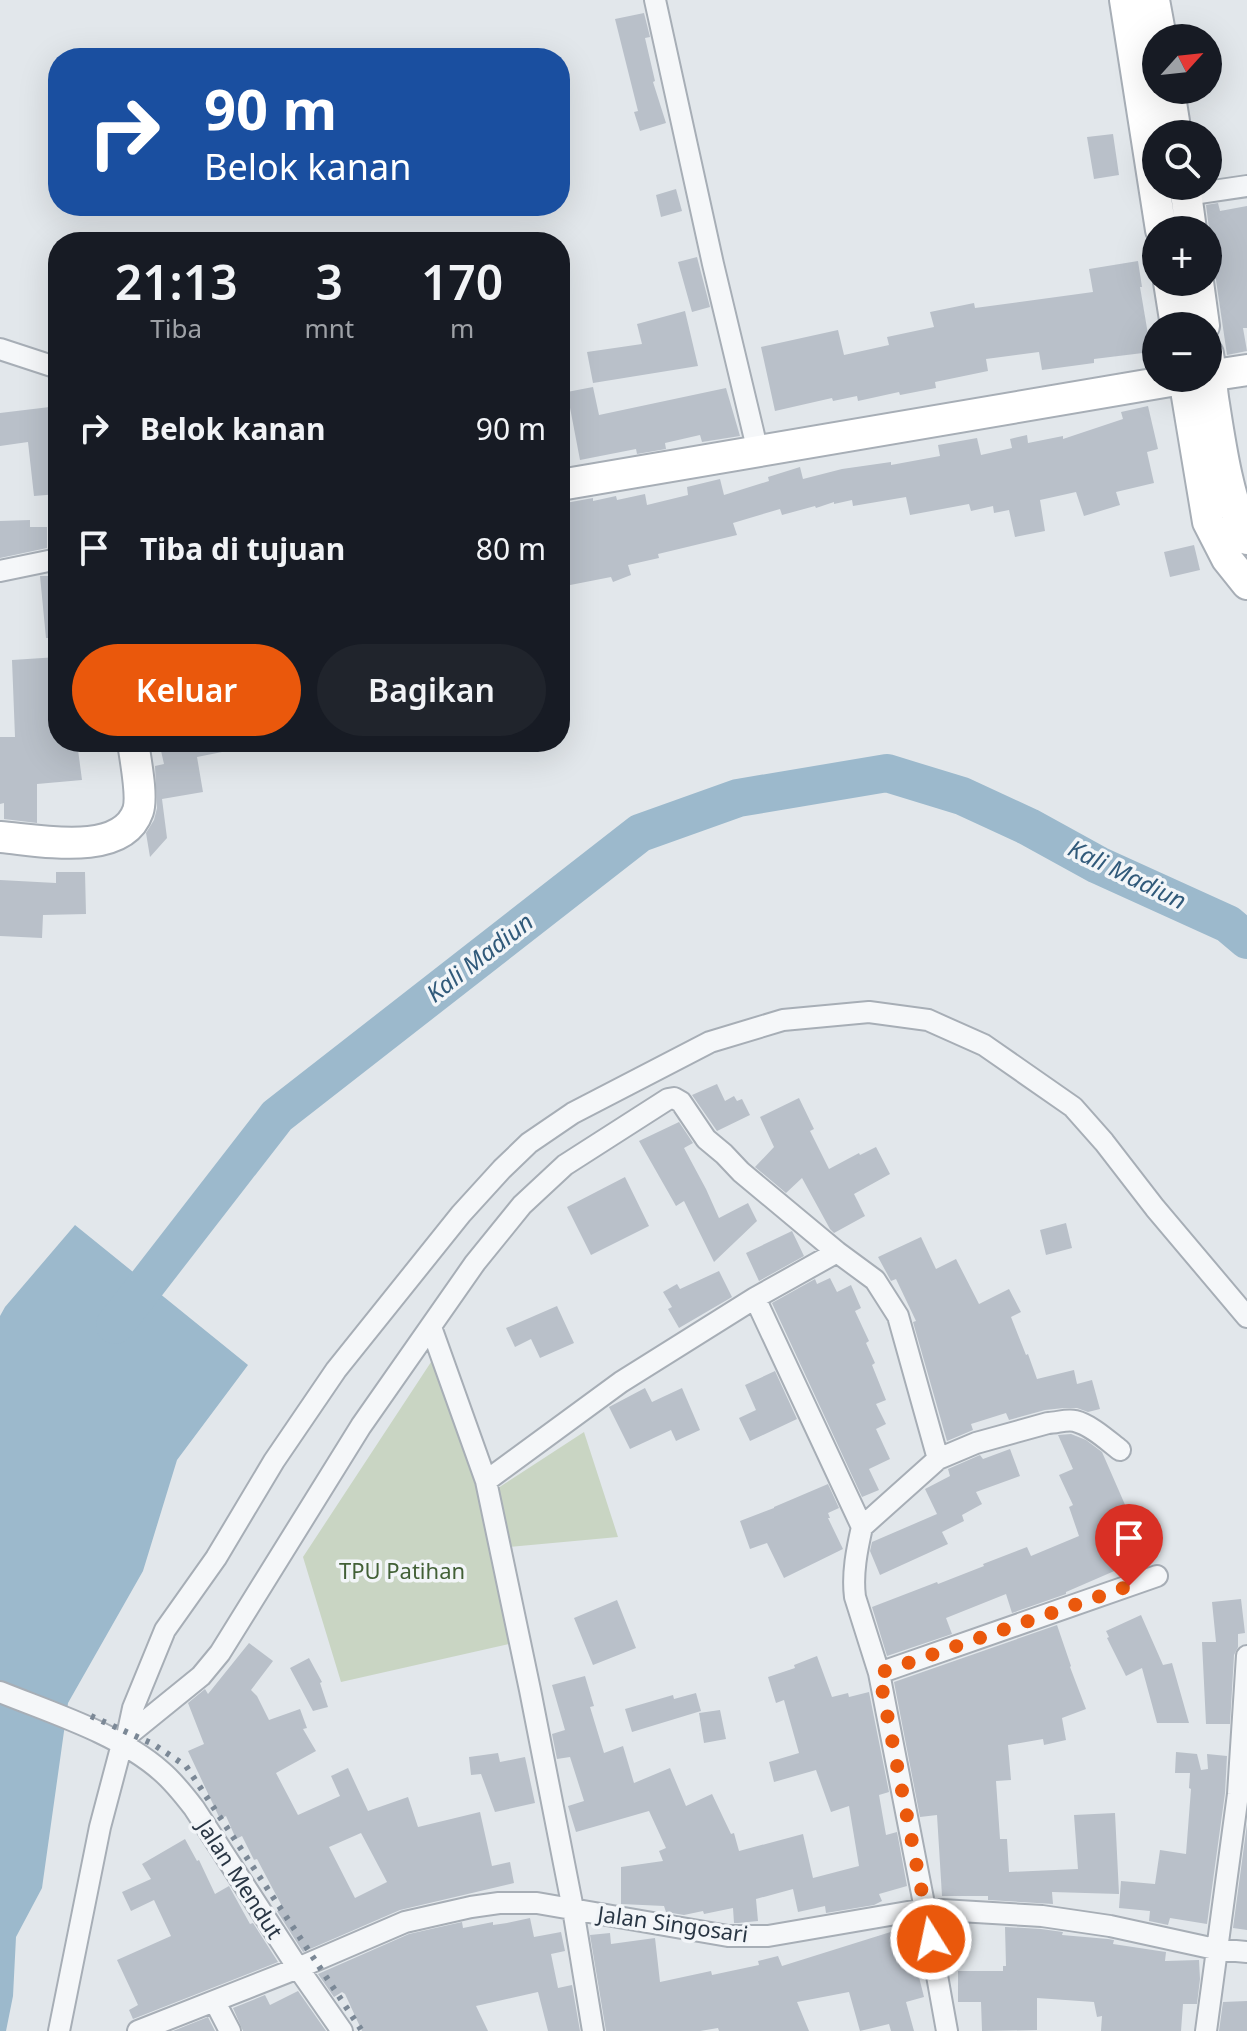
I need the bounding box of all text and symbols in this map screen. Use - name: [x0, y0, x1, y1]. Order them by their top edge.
- north arrow: [1142, 24, 1222, 104]
- map controls: [1142, 24, 1222, 392]
- text: 90 m: [204, 70, 337, 146]
- icon: right: [72, 80, 176, 184]
- button: search: [1142, 120, 1222, 200]
- text: Belok kanan: [204, 142, 411, 191]
- button: +: [1142, 216, 1222, 296]
- text: 21:13: [115, 249, 238, 314]
- text: 3: [316, 249, 343, 314]
- text: 170: [421, 249, 503, 314]
- text: Tiba: [150, 310, 202, 346]
- text: mnt: [304, 310, 354, 346]
- text: m: [450, 310, 474, 346]
- button: −: [1142, 312, 1222, 392]
- icon: right: [72, 406, 116, 450]
- text: Belok kanan: [140, 408, 326, 449]
- text: 90 m: [476, 408, 546, 449]
- icon: arrive: [72, 526, 116, 570]
- text: Tiba di tujuan: [140, 528, 345, 569]
- text: 80 m: [476, 528, 546, 569]
- button: Keluar: [72, 644, 301, 736]
- button: Bagikan: [317, 644, 546, 736]
- water label: Kali Madiun: [1063, 831, 1192, 916]
- water label: Kali Madiun: [419, 905, 539, 1009]
- pin: [1095, 1504, 1163, 1586]
- icon: arrive: [1107, 1516, 1151, 1560]
- park label: TPU Patihan: [339, 1555, 465, 1585]
- street label: Jalan Mendut: [190, 1811, 291, 1944]
- street label: Jalan Singosari: [594, 1897, 750, 1948]
- position arrow: [889, 1897, 973, 1981]

